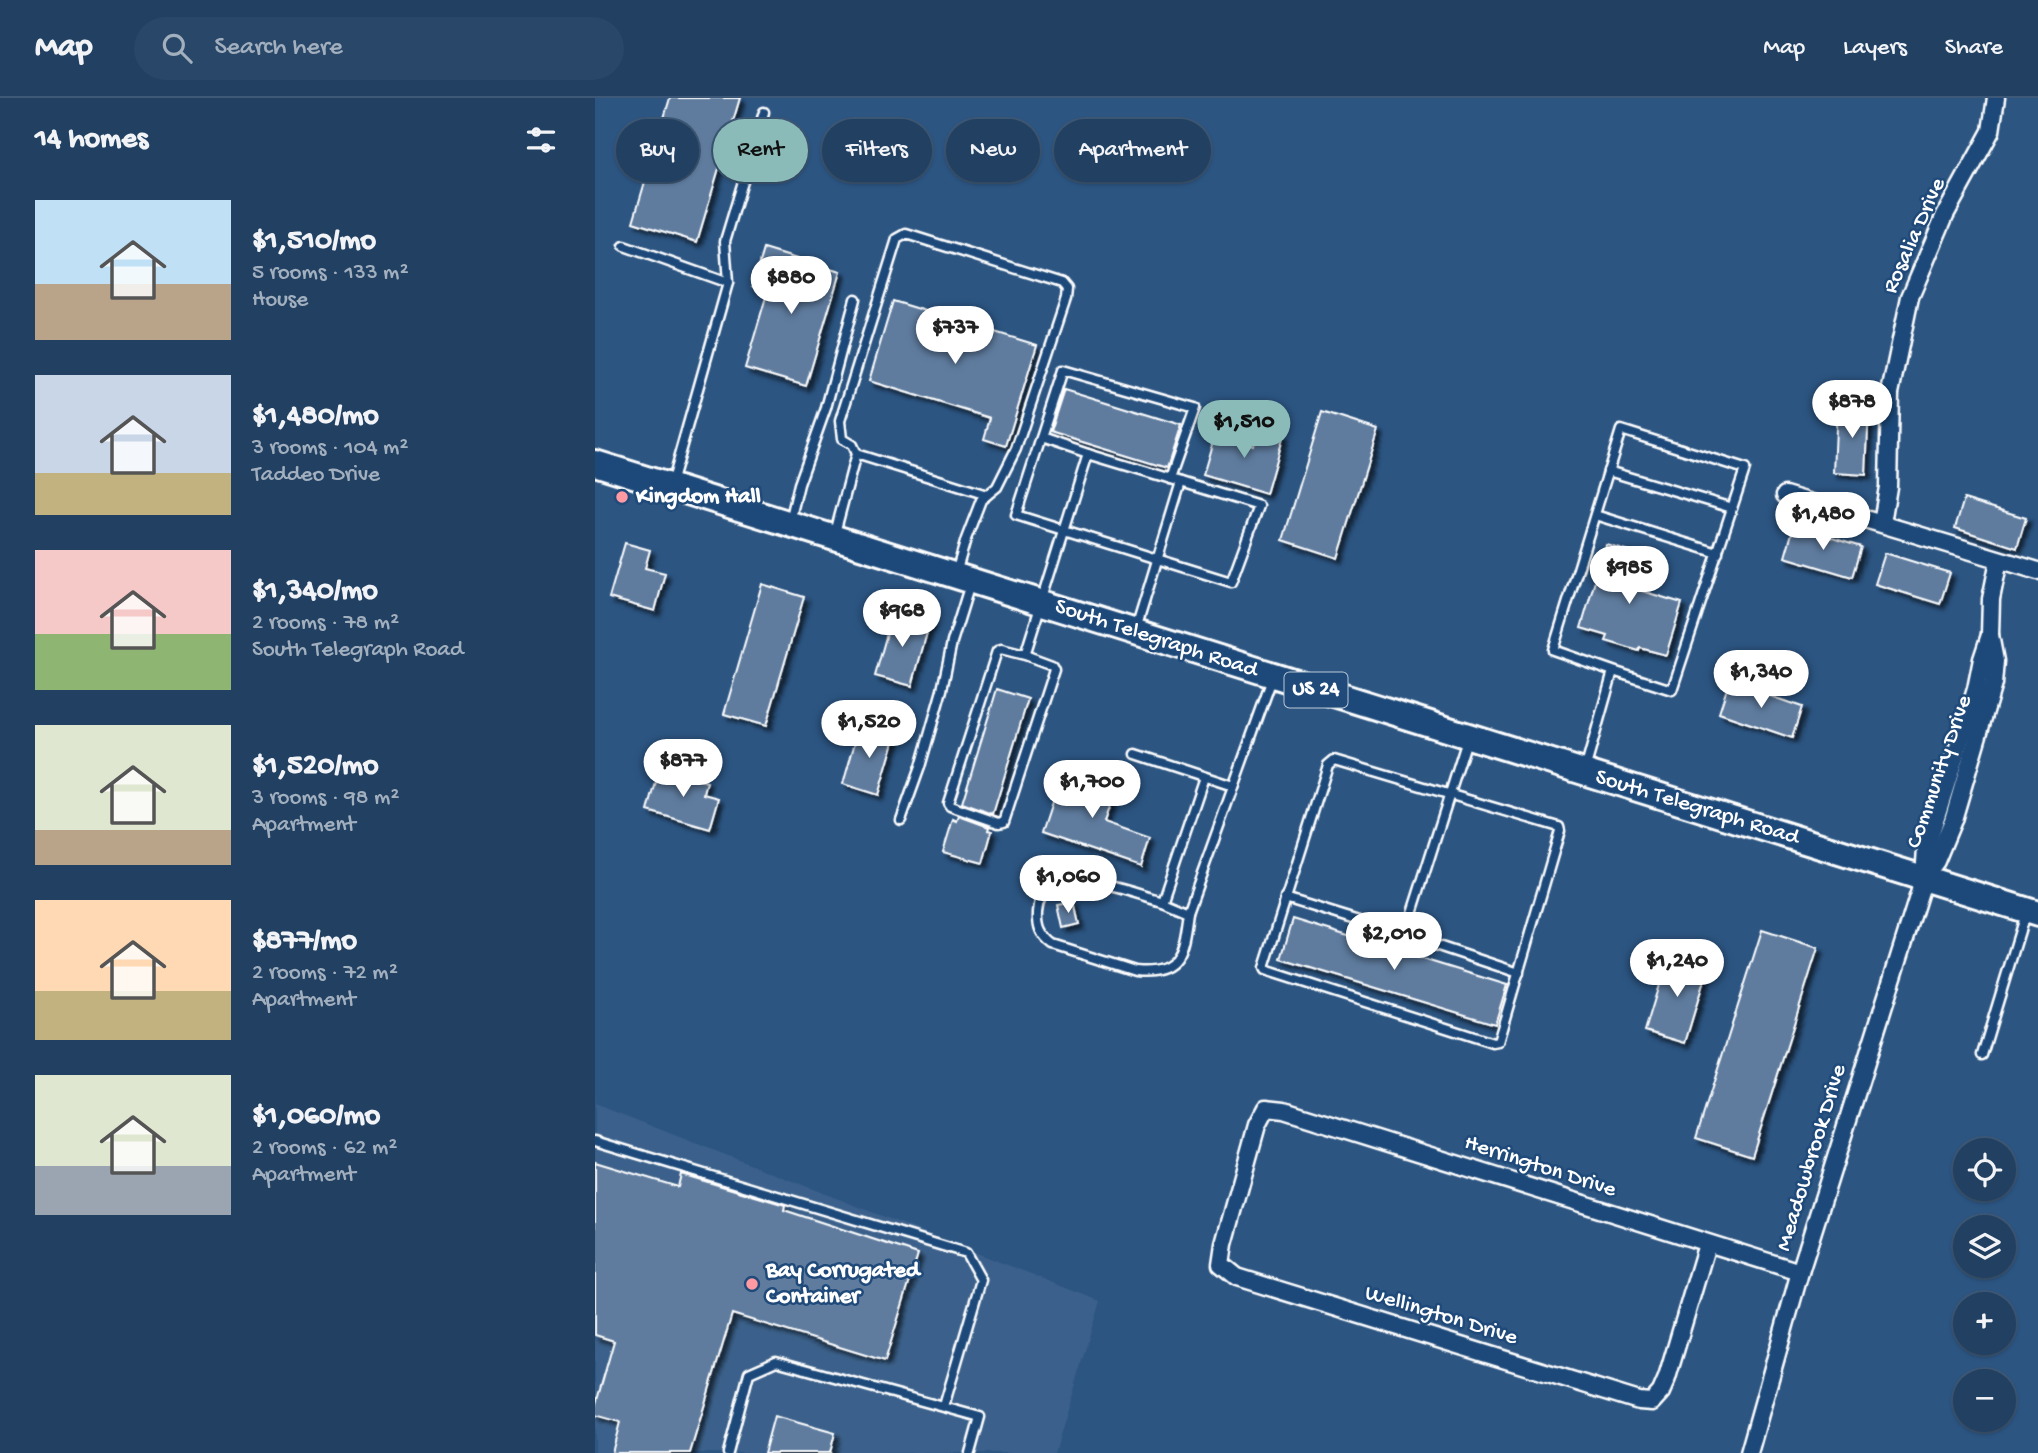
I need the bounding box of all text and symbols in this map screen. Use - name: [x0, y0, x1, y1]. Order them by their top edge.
- search box: [134, 17, 624, 80]
- text: Map: [35, 29, 92, 67]
- icon: search: [158, 29, 196, 67]
- text: Search here: [214, 33, 343, 64]
- text: Map: [1763, 34, 1805, 63]
- text: Layers: [1843, 34, 1907, 63]
- text: Share: [1945, 34, 2003, 63]
- chip: Buy: [616, 119, 699, 182]
- chip: Rent: [713, 119, 808, 182]
- chip: Filters: [822, 119, 932, 182]
- chip: New: [946, 119, 1040, 182]
- chip: Apartment: [1054, 119, 1211, 182]
- icon: filters: [522, 121, 560, 159]
- text: 14 homes: [35, 123, 148, 158]
- street label: Rosalia Drive: [1878, 173, 1953, 298]
- text: $1,510/mo: [252, 225, 376, 260]
- icon: home: [91, 228, 175, 312]
- pin: $880: [750, 256, 832, 316]
- text: 5 rooms · 133 m²: [252, 260, 409, 287]
- text: $880: [767, 265, 815, 292]
- text: House: [252, 287, 308, 314]
- pin: $737: [914, 306, 996, 366]
- text: $737: [932, 315, 978, 342]
- pin: $878: [1811, 380, 1893, 440]
- text: $878: [1828, 389, 1876, 416]
- text: $1,480/mo: [252, 400, 379, 435]
- pin: $1,510: [1187, 400, 1301, 460]
- icon: home: [91, 403, 175, 487]
- text: $1,510: [1213, 409, 1275, 436]
- text: 3 rooms · 104 m²: [252, 435, 408, 462]
- text: Taddeo Drive: [252, 462, 380, 489]
- place label: Kingdom Hall: [635, 484, 761, 511]
- marker: Kingdom Hall: [614, 489, 630, 505]
- pin: $1,480: [1766, 492, 1880, 552]
- text: $1,480: [1791, 501, 1855, 528]
- pin: $985: [1588, 546, 1670, 606]
- text: $985: [1606, 555, 1652, 582]
- text: $1,340/mo: [252, 575, 378, 610]
- icon: home: [91, 578, 175, 662]
- pin: $968: [861, 589, 943, 649]
- street label: South Telegraph Road: [1051, 593, 1262, 685]
- text: $968: [879, 598, 925, 625]
- text: 2 rooms · 78 m²: [252, 610, 399, 637]
- text: South Telegraph Road: [252, 637, 464, 664]
- pin: $1,340: [1704, 650, 1818, 710]
- text: $1,340: [1730, 659, 1792, 686]
- road number: US 24: [1285, 672, 1347, 708]
- street label: Community Drive: [1901, 691, 1979, 852]
- pin: $1,520: [812, 700, 926, 760]
- text: $1,520: [837, 709, 901, 736]
- pin: $877: [642, 740, 724, 799]
- text: $877: [660, 748, 706, 775]
- text: $1,520/mo: [252, 750, 379, 785]
- icon: home: [91, 753, 175, 837]
- pin: $1,700: [1035, 760, 1149, 820]
- street label: South Telegraph Road: [1592, 764, 1804, 852]
- text: $1,700: [1060, 769, 1124, 796]
- text: 3 rooms · 98 m²: [252, 785, 399, 812]
- text: Apartment: [252, 812, 356, 839]
- pin: $1,060: [1011, 856, 1125, 915]
- text: $1,060: [1036, 864, 1100, 891]
- pin: $2,010: [1337, 912, 1451, 972]
- text: $2,010: [1362, 921, 1426, 948]
- text: $877/mo: [252, 925, 357, 960]
- icon: home: [91, 928, 175, 1012]
- pin: $1,240: [1620, 940, 1734, 999]
- text: $1,240: [1646, 948, 1708, 975]
- text: 2 rooms · 72 m²: [252, 960, 398, 987]
- text: Apartment: [252, 987, 356, 1014]
- street label: Meadowbrook Drive: [1771, 1060, 1854, 1255]
- text: $1,060/mo: [252, 1100, 380, 1135]
- icon: home: [91, 1103, 175, 1187]
- street label: Herrington Drive: [1461, 1130, 1620, 1205]
- text: 2 rooms · 62 m²: [252, 1135, 397, 1162]
- map controls: [1953, 1138, 2016, 1432]
- button: locate: [1953, 1138, 2016, 1201]
- text: Apartment: [252, 1162, 356, 1189]
- button: layers: [1953, 1215, 2016, 1278]
- place label: Bay Corrugated Container: [765, 1258, 922, 1311]
- marker: Bay Corrugated Container: [744, 1276, 760, 1292]
- street label: Wellington Drive: [1361, 1280, 1522, 1352]
- button: +: [1953, 1292, 2016, 1355]
- button: −: [1953, 1369, 2016, 1432]

